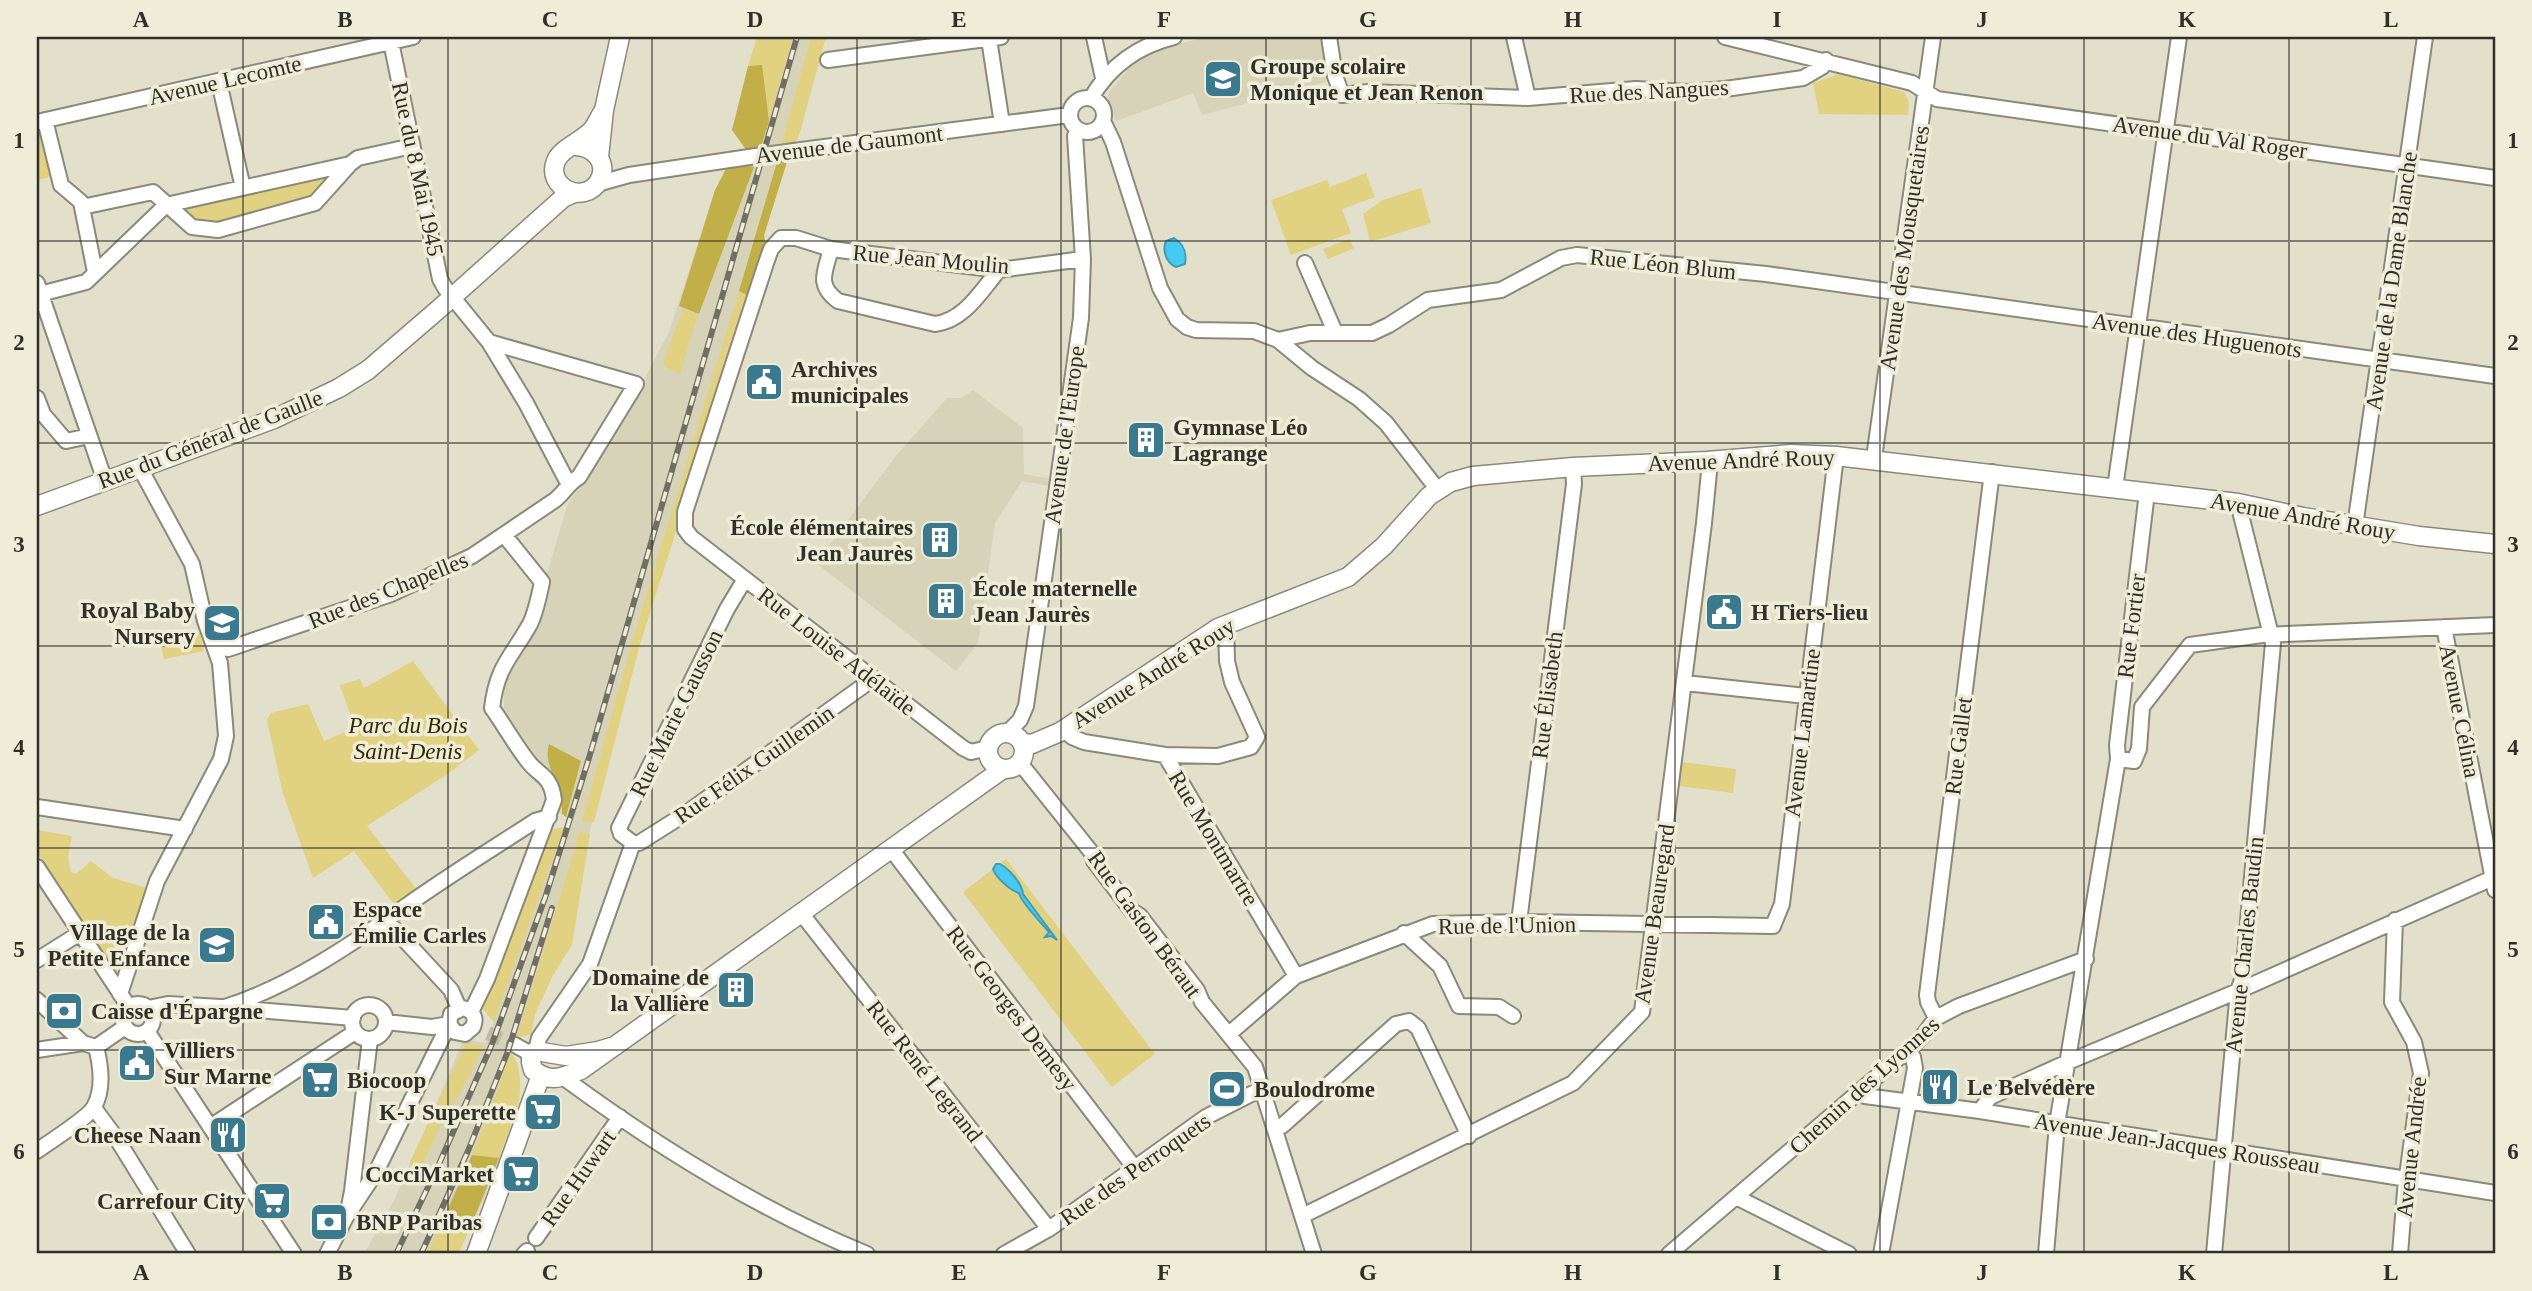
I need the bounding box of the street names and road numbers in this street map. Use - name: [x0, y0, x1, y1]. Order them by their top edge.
- street label: Avenue Lecomte: [146, 51, 304, 110]
- street label: Rue des Nangues: [1569, 75, 1729, 108]
- street label: Rue du 8 Mai 1945: [387, 80, 448, 259]
- street label: Avenue du Val Roger: [2111, 111, 2309, 164]
- street label: Avenue de Gaumont: [754, 121, 945, 168]
- street label: Avenue des Mousquetaires: [1875, 124, 1934, 372]
- street label: Avenue de la Dame Blanche: [2361, 150, 2422, 412]
- street label: Rue Jean Moulin: [852, 240, 1011, 279]
- street label: Rue Léon Blum: [1589, 244, 1737, 285]
- street label: Avenue des Huguenots: [2090, 308, 2304, 363]
- street label: Avenue de l'Europe: [1040, 344, 1089, 526]
- street label: Rue du Général de Gaulle: [94, 385, 326, 494]
- street label: Avenue André Rouy: [1647, 445, 1836, 476]
- street label: Avenue André Rouy: [2208, 488, 2398, 545]
- street label: Rue des Chapelles: [305, 547, 472, 634]
- street label: Rue Fortier: [2113, 572, 2150, 680]
- street label: Rue Louise Adélaïde: [753, 582, 920, 721]
- street label: Avenue André Rouy: [1067, 613, 1240, 734]
- street label: Rue Marie Gausson: [625, 625, 728, 801]
- street label: Rue Élisabeth: [1527, 629, 1568, 760]
- street label: Avenue Célina: [2434, 642, 2485, 780]
- street label: Avenue Lamartine: [1780, 647, 1825, 819]
- street label: Rue Gallet: [1940, 695, 1977, 797]
- street label: Rue Félix Guillemin: [670, 700, 839, 829]
- street label: Rue Montmartre: [1164, 766, 1264, 910]
- street label: Avenue Beauregard: [1629, 822, 1680, 1006]
- street label: Avenue Charles Baudin: [2221, 835, 2268, 1055]
- street label: Rue Gaston Béraut: [1083, 846, 1207, 1003]
- street label: Rue de l'Union: [1438, 912, 1577, 939]
- street label: Rue Georges Demesy: [941, 921, 1082, 1096]
- street label: Rue René Legrand: [862, 996, 988, 1147]
- street label: Chemin des Lyonnes: [1784, 1012, 1944, 1159]
- street label: Avenue Andrée: [2392, 1075, 2431, 1219]
- street label: Rue des Perroquets: [1055, 1108, 1215, 1231]
- street label: Avenue Jean-Jacques Rousseau: [2032, 1109, 2322, 1179]
- street label: Rue Huwart: [536, 1125, 621, 1231]

